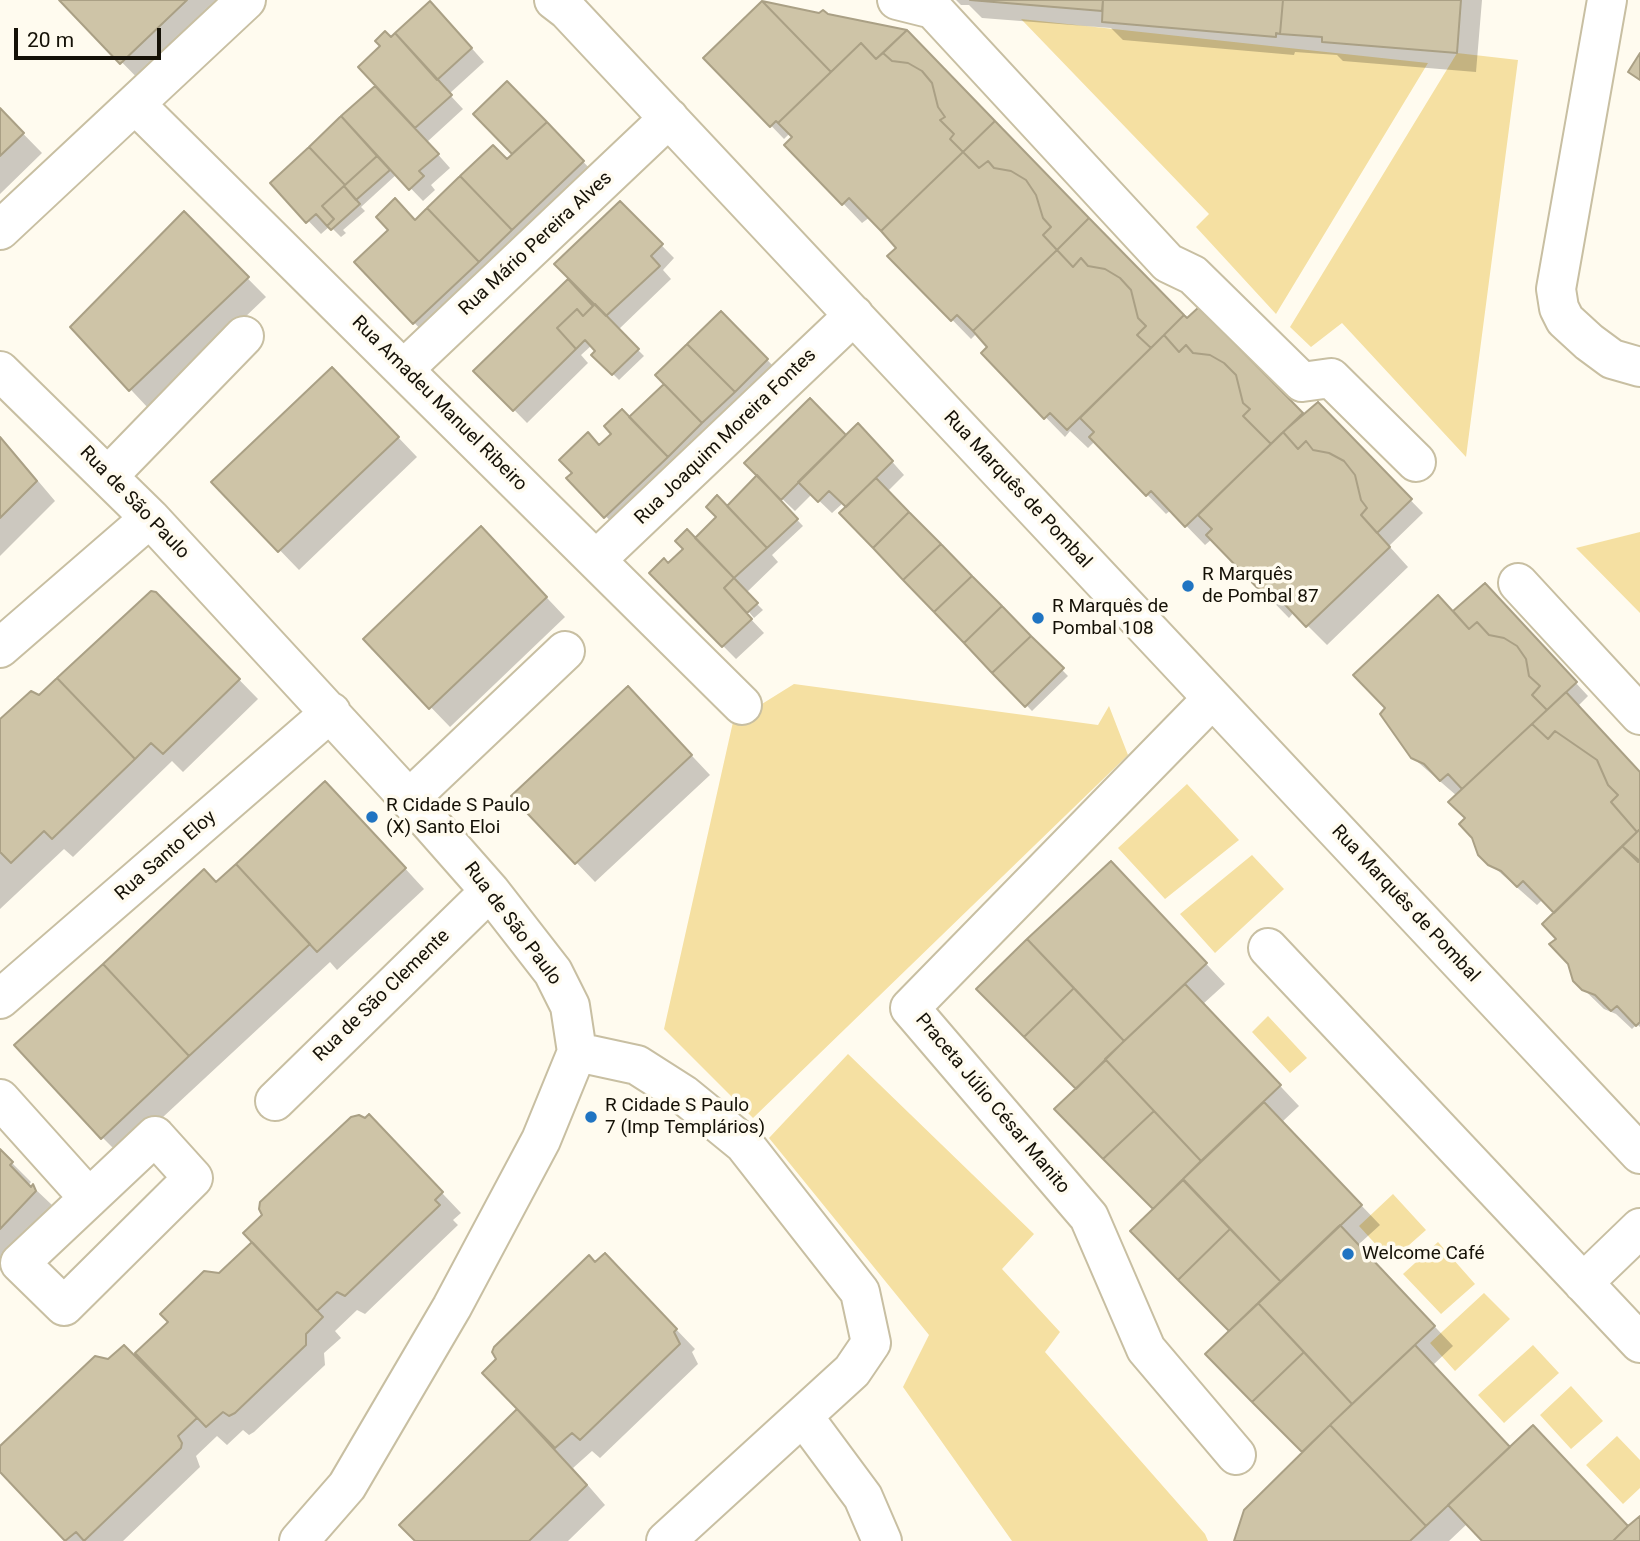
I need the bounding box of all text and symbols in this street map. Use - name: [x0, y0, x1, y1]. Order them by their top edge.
- scale bar: [18, 14, 164, 58]
- text: 20 m: [27, 28, 74, 52]
- street label: Rua Mário Pereira Alves: [455, 167, 617, 321]
- street label: Rua Amadeu Manuel Ribeiro: [347, 312, 531, 496]
- street label: Rua Joaquim Moreira Fontes: [631, 344, 821, 530]
- street label: Rua Marquês de Pombal: [938, 407, 1096, 573]
- street label: Rua de São Paulo: [74, 442, 194, 564]
- place label: R Marquês de Pombal 87: [1202, 564, 1319, 608]
- marker: R Marquês de Pombal 87: [1180, 578, 1196, 594]
- place label: R Marquês de Pombal 108: [1052, 596, 1168, 640]
- marker: R Marquês de Pombal 108: [1030, 610, 1046, 626]
- place label: R Cidade S Paulo (X) Santo Eloi: [386, 795, 530, 839]
- street label: Rua Santo Eloy: [111, 806, 221, 906]
- marker: R Cidade S Paulo (X) Santo Eloi: [364, 809, 380, 825]
- street label: Rua Marquês de Pombal: [1326, 821, 1484, 987]
- street label: Rua de São Paulo: [458, 858, 566, 990]
- street label: Rua de São Clemente: [309, 925, 455, 1067]
- street label: Praceta Júlio César Manito: [910, 1009, 1074, 1199]
- place label: R Cidade S Paulo 7 (Imp Templários): [605, 1095, 765, 1139]
- marker: R Cidade S Paulo 7 (Imp Templários): [583, 1109, 599, 1125]
- place label: Welcome Café: [1362, 1243, 1485, 1265]
- marker: Welcome Café: [1340, 1246, 1356, 1262]

